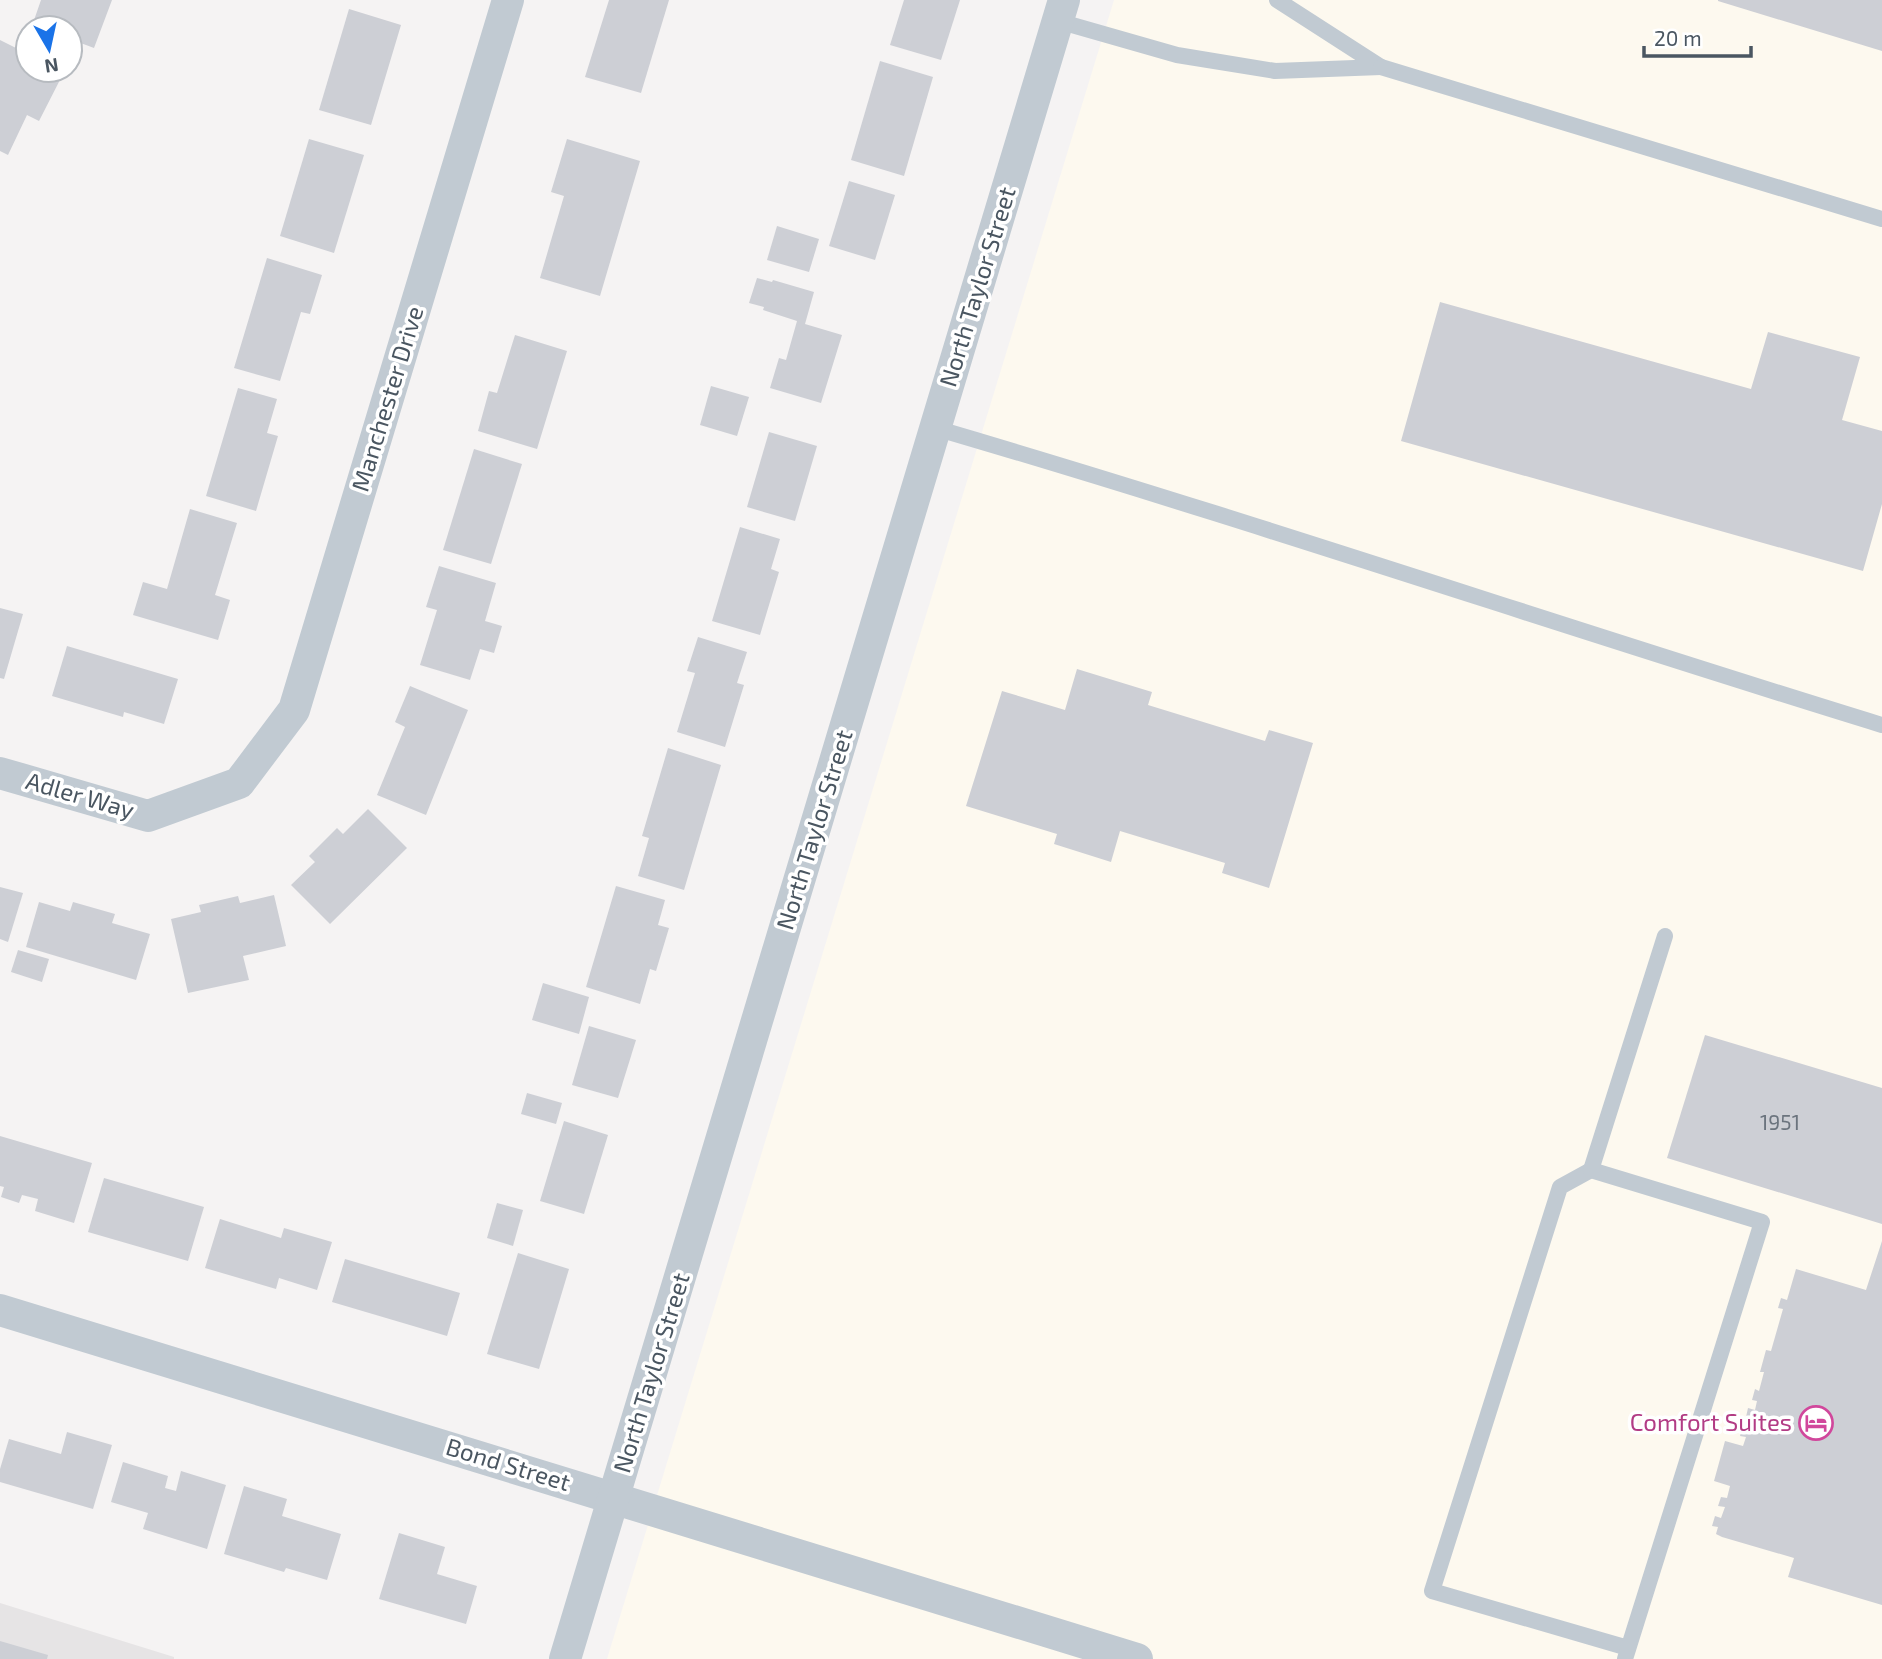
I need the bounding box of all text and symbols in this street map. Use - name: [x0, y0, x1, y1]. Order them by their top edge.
- north arrow: [14, 14, 84, 84]
- scale bar: [1644, 14, 1751, 58]
- text: 20 m: [1654, 25, 1702, 50]
- text: N: [43, 54, 60, 79]
- street label: North Taylor Street: [932, 183, 1021, 390]
- street label: Manchester Drive: [345, 302, 429, 495]
- street label: North Taylor Street: [769, 726, 858, 933]
- street label: Adler Way: [23, 765, 138, 824]
- house number: 1951: [1760, 1109, 1800, 1134]
- street label: North Taylor Street: [606, 1269, 695, 1476]
- hotel icon: Comfort Suites: [1797, 1404, 1835, 1442]
- place label: Comfort Suites: [1630, 1407, 1792, 1436]
- street label: Bond Street: [443, 1431, 574, 1496]

